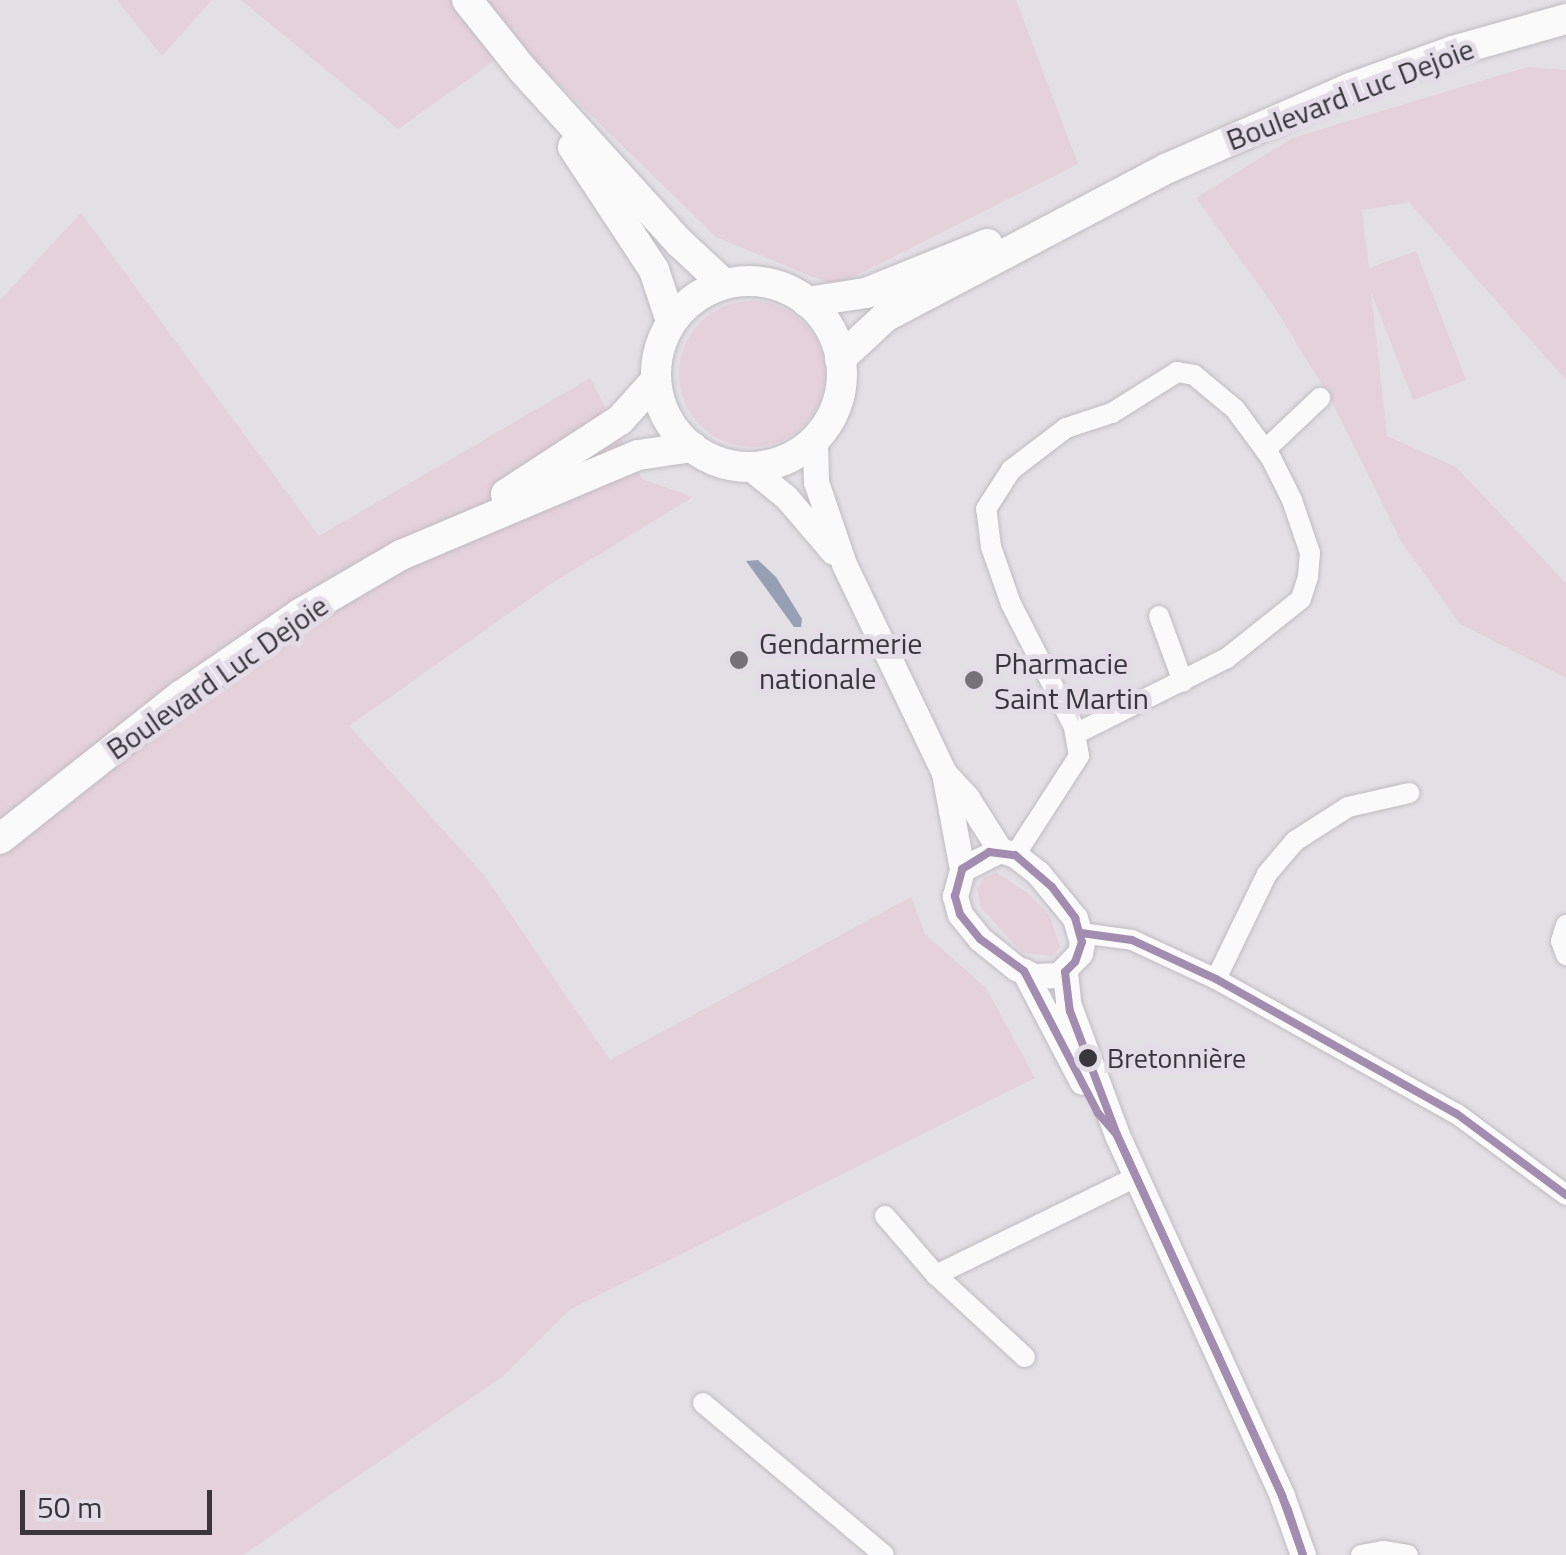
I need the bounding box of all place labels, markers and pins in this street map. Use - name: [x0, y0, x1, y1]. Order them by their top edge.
- place label: Gendarmerie nationale: [759, 625, 922, 696]
- place label: Pharmacie Saint Martin: [994, 645, 1149, 716]
- marker: Gendarmerie nationale: [728, 649, 750, 671]
- marker: Pharmacie Saint Martin: [963, 669, 985, 691]
- place label: Bretonnière: [1107, 1041, 1246, 1075]
- marker: Bretonnière: [1078, 1048, 1098, 1068]

